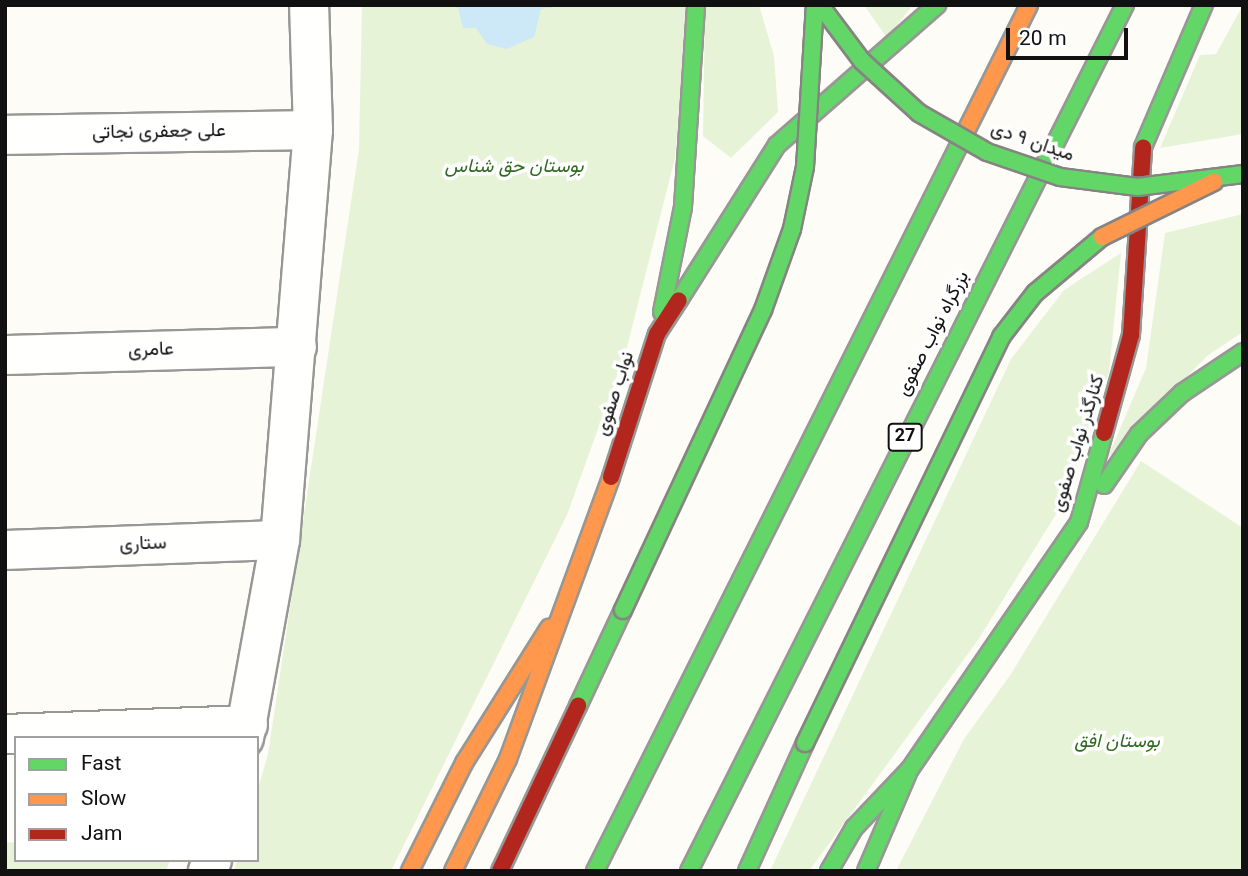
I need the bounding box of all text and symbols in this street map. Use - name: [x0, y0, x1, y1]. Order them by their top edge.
- scale bar: [1010, 14, 1132, 58]
- text: 20 m: [1019, 23, 1067, 56]
- street label: میدان ۹ دی: [988, 118, 1076, 168]
- street label: علی جعفری نجاتی: [92, 120, 226, 146]
- park label: بوستان حق شناس: [445, 157, 583, 179]
- street label: بزرگراه نواب صفوی: [893, 268, 975, 400]
- street label: عامری: [128, 339, 174, 363]
- street label: نواب صفوی: [592, 349, 640, 439]
- street label: کنارگذر نواب صفوی: [1047, 373, 1111, 515]
- road number: 27: [888, 422, 922, 452]
- street label: ستاری: [119, 533, 167, 557]
- park label: بوستان افق: [1074, 732, 1160, 754]
- legend: [14, 736, 259, 862]
- text: Fast: [81, 748, 121, 781]
- text: Slow: [81, 783, 126, 816]
- text: Jam: [81, 818, 122, 851]

